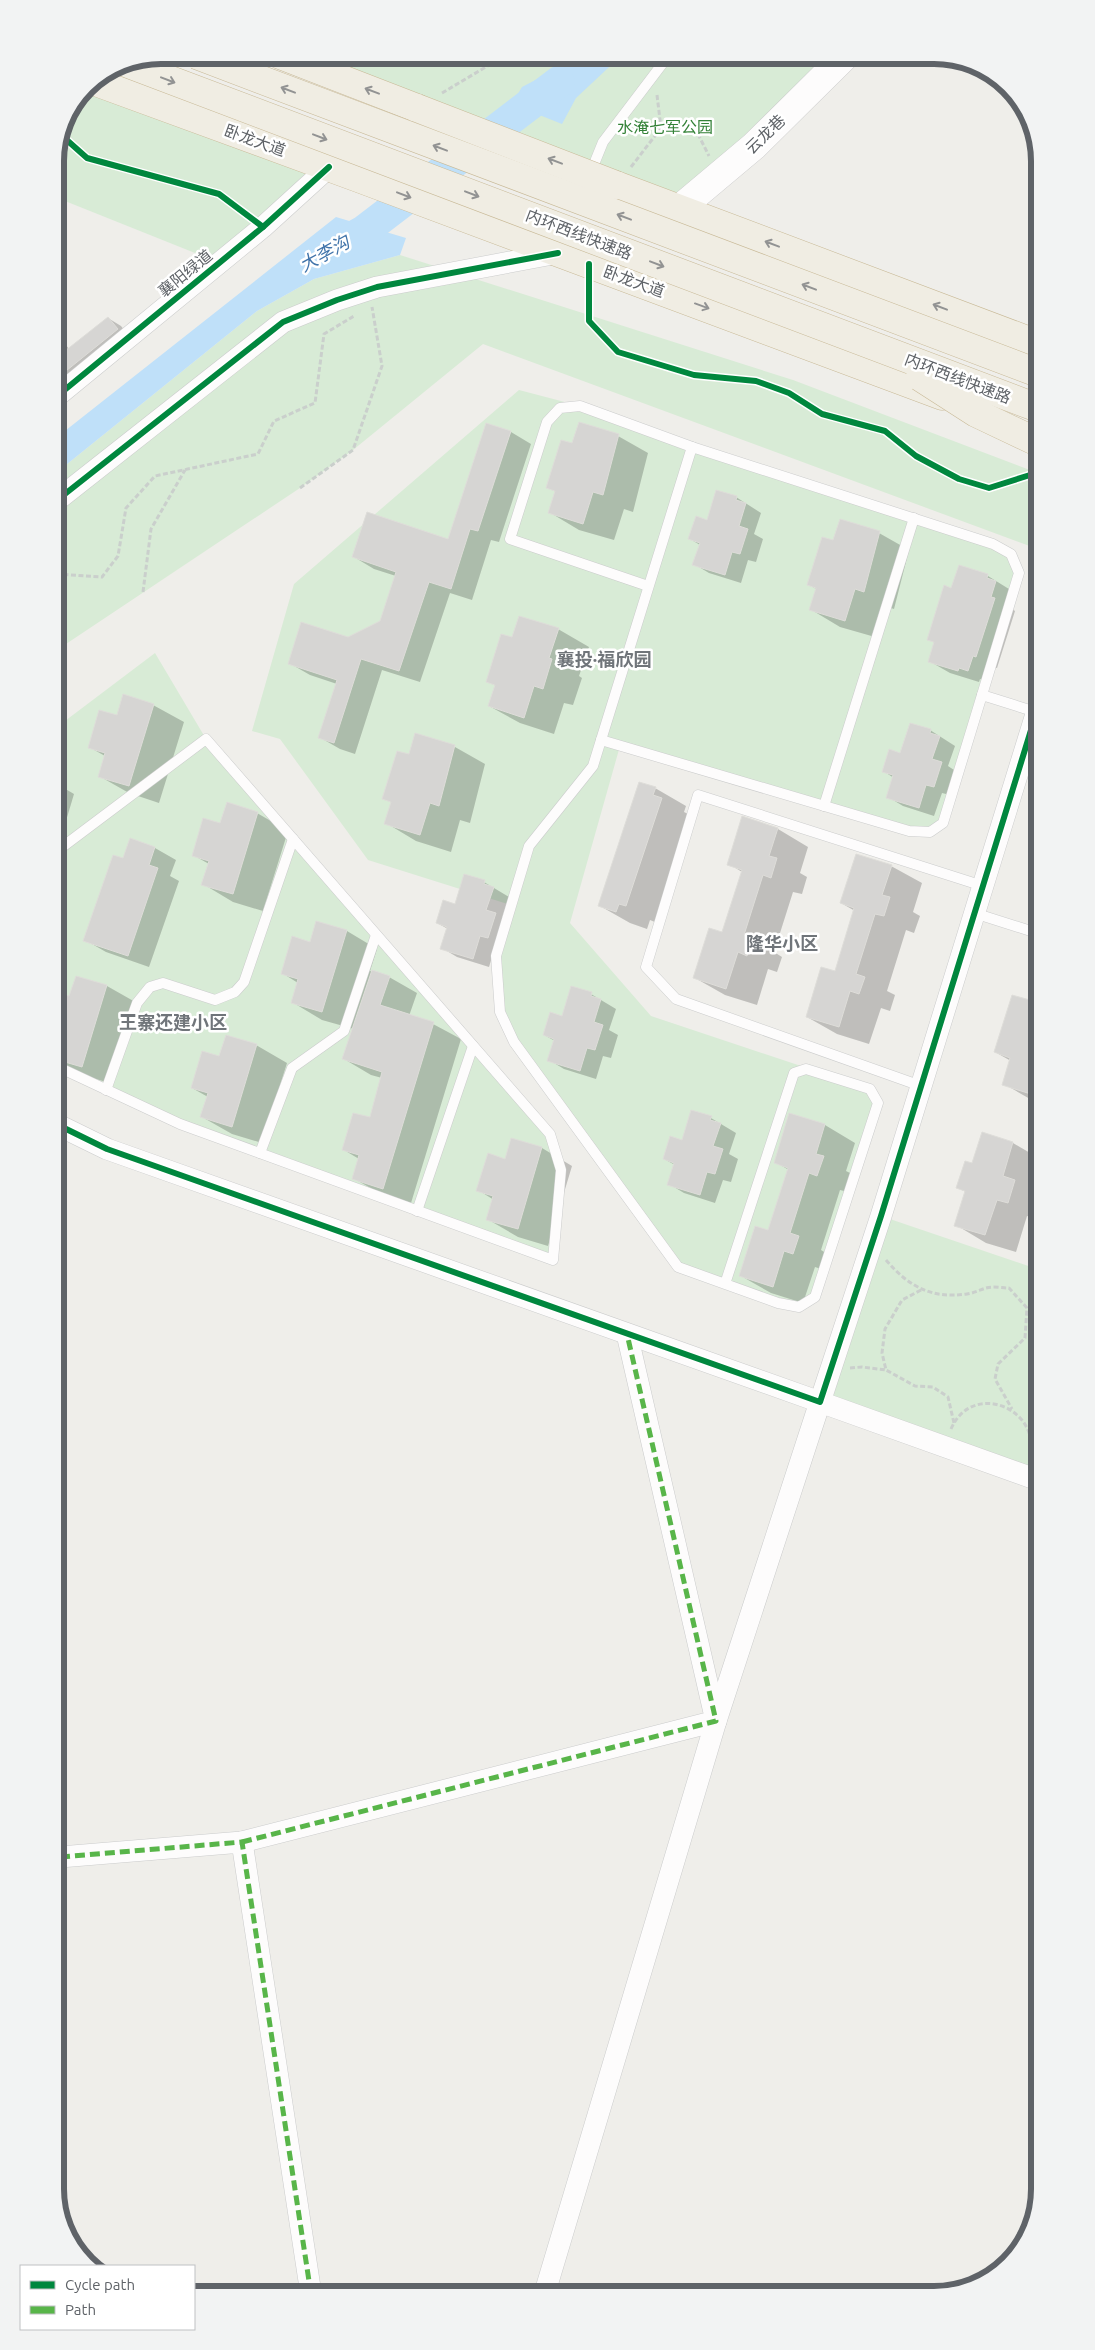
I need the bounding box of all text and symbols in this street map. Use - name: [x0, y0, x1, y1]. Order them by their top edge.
- one-way arrow: [160, 76, 175, 85]
- one-way arrow: [281, 85, 296, 94]
- one-way arrow: [365, 85, 380, 95]
- street label: 云龙巷: [741, 111, 789, 157]
- park label: 水淹七军公园: [617, 118, 713, 136]
- street label: 卧龙大道: [222, 121, 288, 159]
- one-way arrow: [312, 133, 328, 142]
- one-way arrow: [433, 142, 448, 152]
- one-way arrow: [547, 156, 563, 165]
- one-way arrow: [464, 190, 480, 199]
- one-way arrow: [396, 191, 411, 200]
- street label: 内环西线快速路: [523, 206, 635, 262]
- one-way arrow: [617, 212, 632, 221]
- water label: 大李沟: [296, 230, 354, 275]
- one-way arrow: [765, 239, 780, 248]
- street label: 襄阳绿道: [154, 246, 216, 300]
- one-way arrow: [649, 260, 664, 269]
- street label: 卧龙大道: [601, 262, 667, 300]
- one-way arrow: [802, 282, 817, 291]
- one-way arrow: [694, 302, 710, 311]
- one-way arrow: [933, 302, 948, 311]
- street label: 内环西线快速路: [902, 350, 1014, 406]
- district label: 襄投·福欣园: [557, 649, 651, 669]
- district label: 隆华小区: [746, 933, 818, 953]
- district label: 王寨还建小区: [119, 1012, 227, 1032]
- legend: [20, 2265, 195, 2330]
- text: Cycle path: [65, 2276, 135, 2293]
- text: Path: [65, 2301, 96, 2318]

